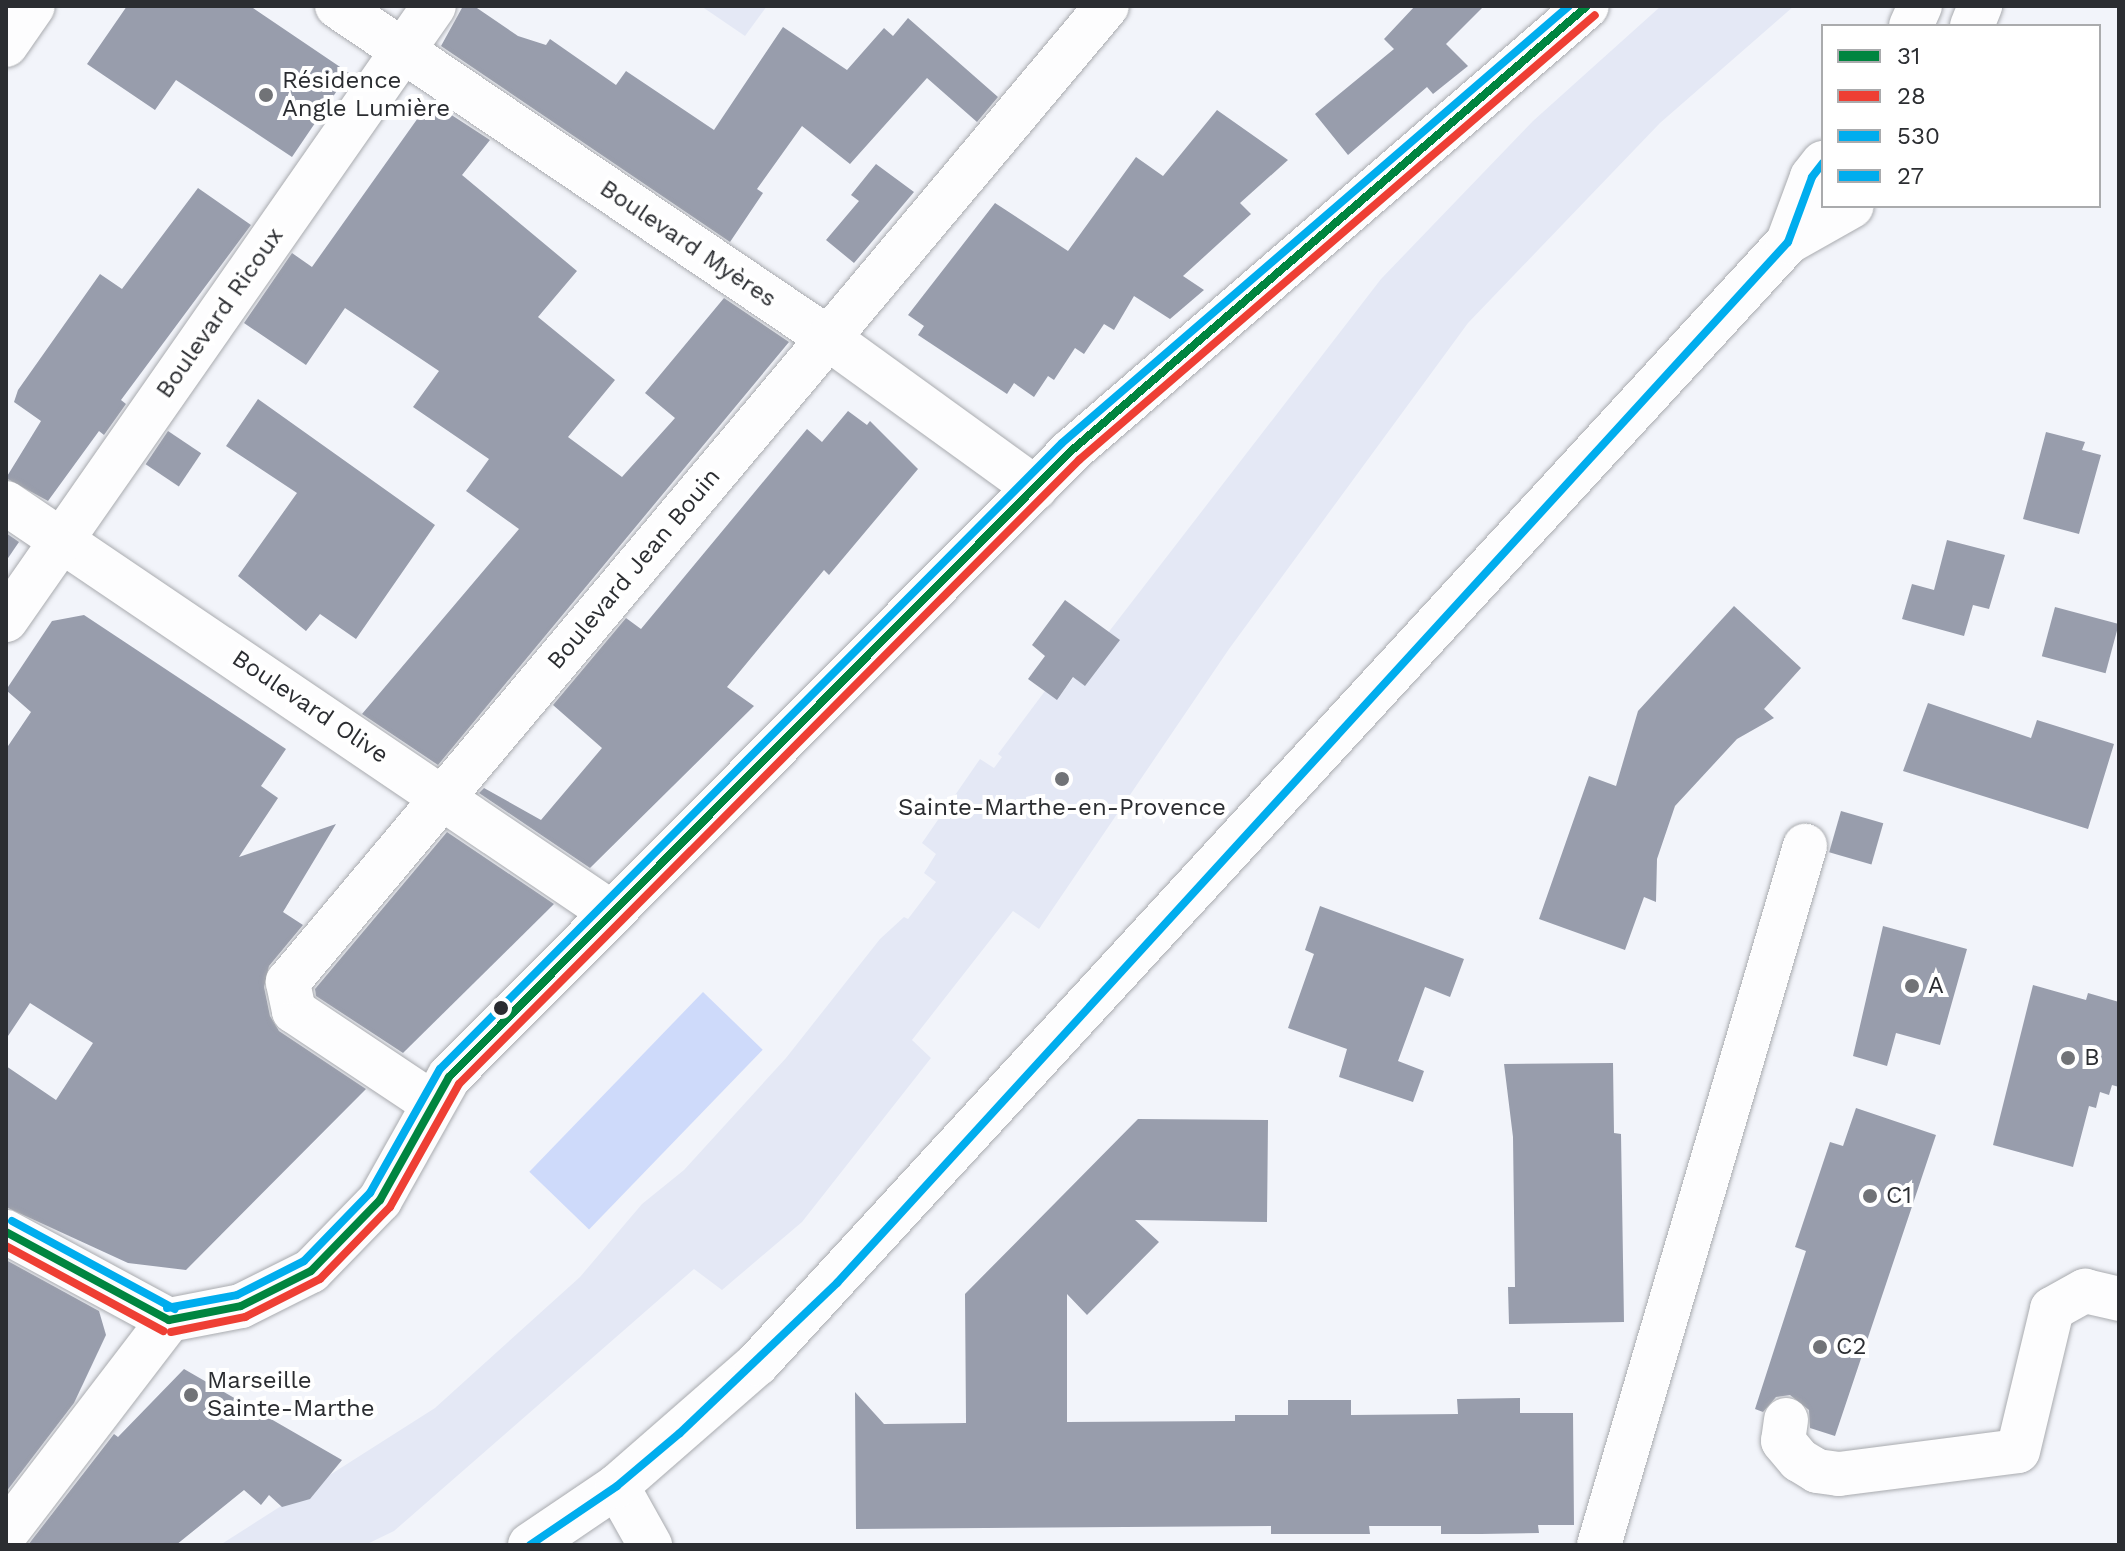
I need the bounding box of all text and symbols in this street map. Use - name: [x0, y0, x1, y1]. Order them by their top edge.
- legend: [1821, 24, 2101, 208]
- text: 31: [1897, 42, 1920, 70]
- place label: Résidence Angle Lumière: [282, 67, 450, 123]
- text: 28: [1897, 82, 1926, 110]
- marker: Résidence Angle Lumière: [257, 86, 275, 104]
- text: 530: [1897, 122, 1940, 150]
- text: 27: [1897, 162, 1924, 190]
- street label: Boulevard Myères: [594, 174, 782, 314]
- street label: Boulevard Ricoux: [150, 222, 290, 404]
- street label: Boulevard Jean Bouin: [541, 462, 727, 676]
- street label: Boulevard Olive: [226, 644, 394, 770]
- marker: Sainte-Marthe-en-Provence: [1051, 768, 1073, 790]
- place label: Sainte-Marthe-en-Provence: [898, 794, 1226, 822]
- place label: A: [1928, 972, 1944, 1000]
- marker: A: [1903, 977, 1921, 995]
- unlabelled marker: [493, 1000, 509, 1016]
- place label: B: [2084, 1044, 2100, 1072]
- marker: B: [2059, 1049, 2077, 1067]
- place label: C1: [1886, 1182, 1912, 1210]
- marker: C1: [1861, 1187, 1879, 1205]
- place label: C2: [1836, 1333, 1866, 1361]
- marker: C2: [1811, 1338, 1829, 1356]
- place label: Marseille Sainte-Marthe: [207, 1367, 375, 1423]
- marker: Marseille Sainte-Marthe: [182, 1386, 200, 1404]

